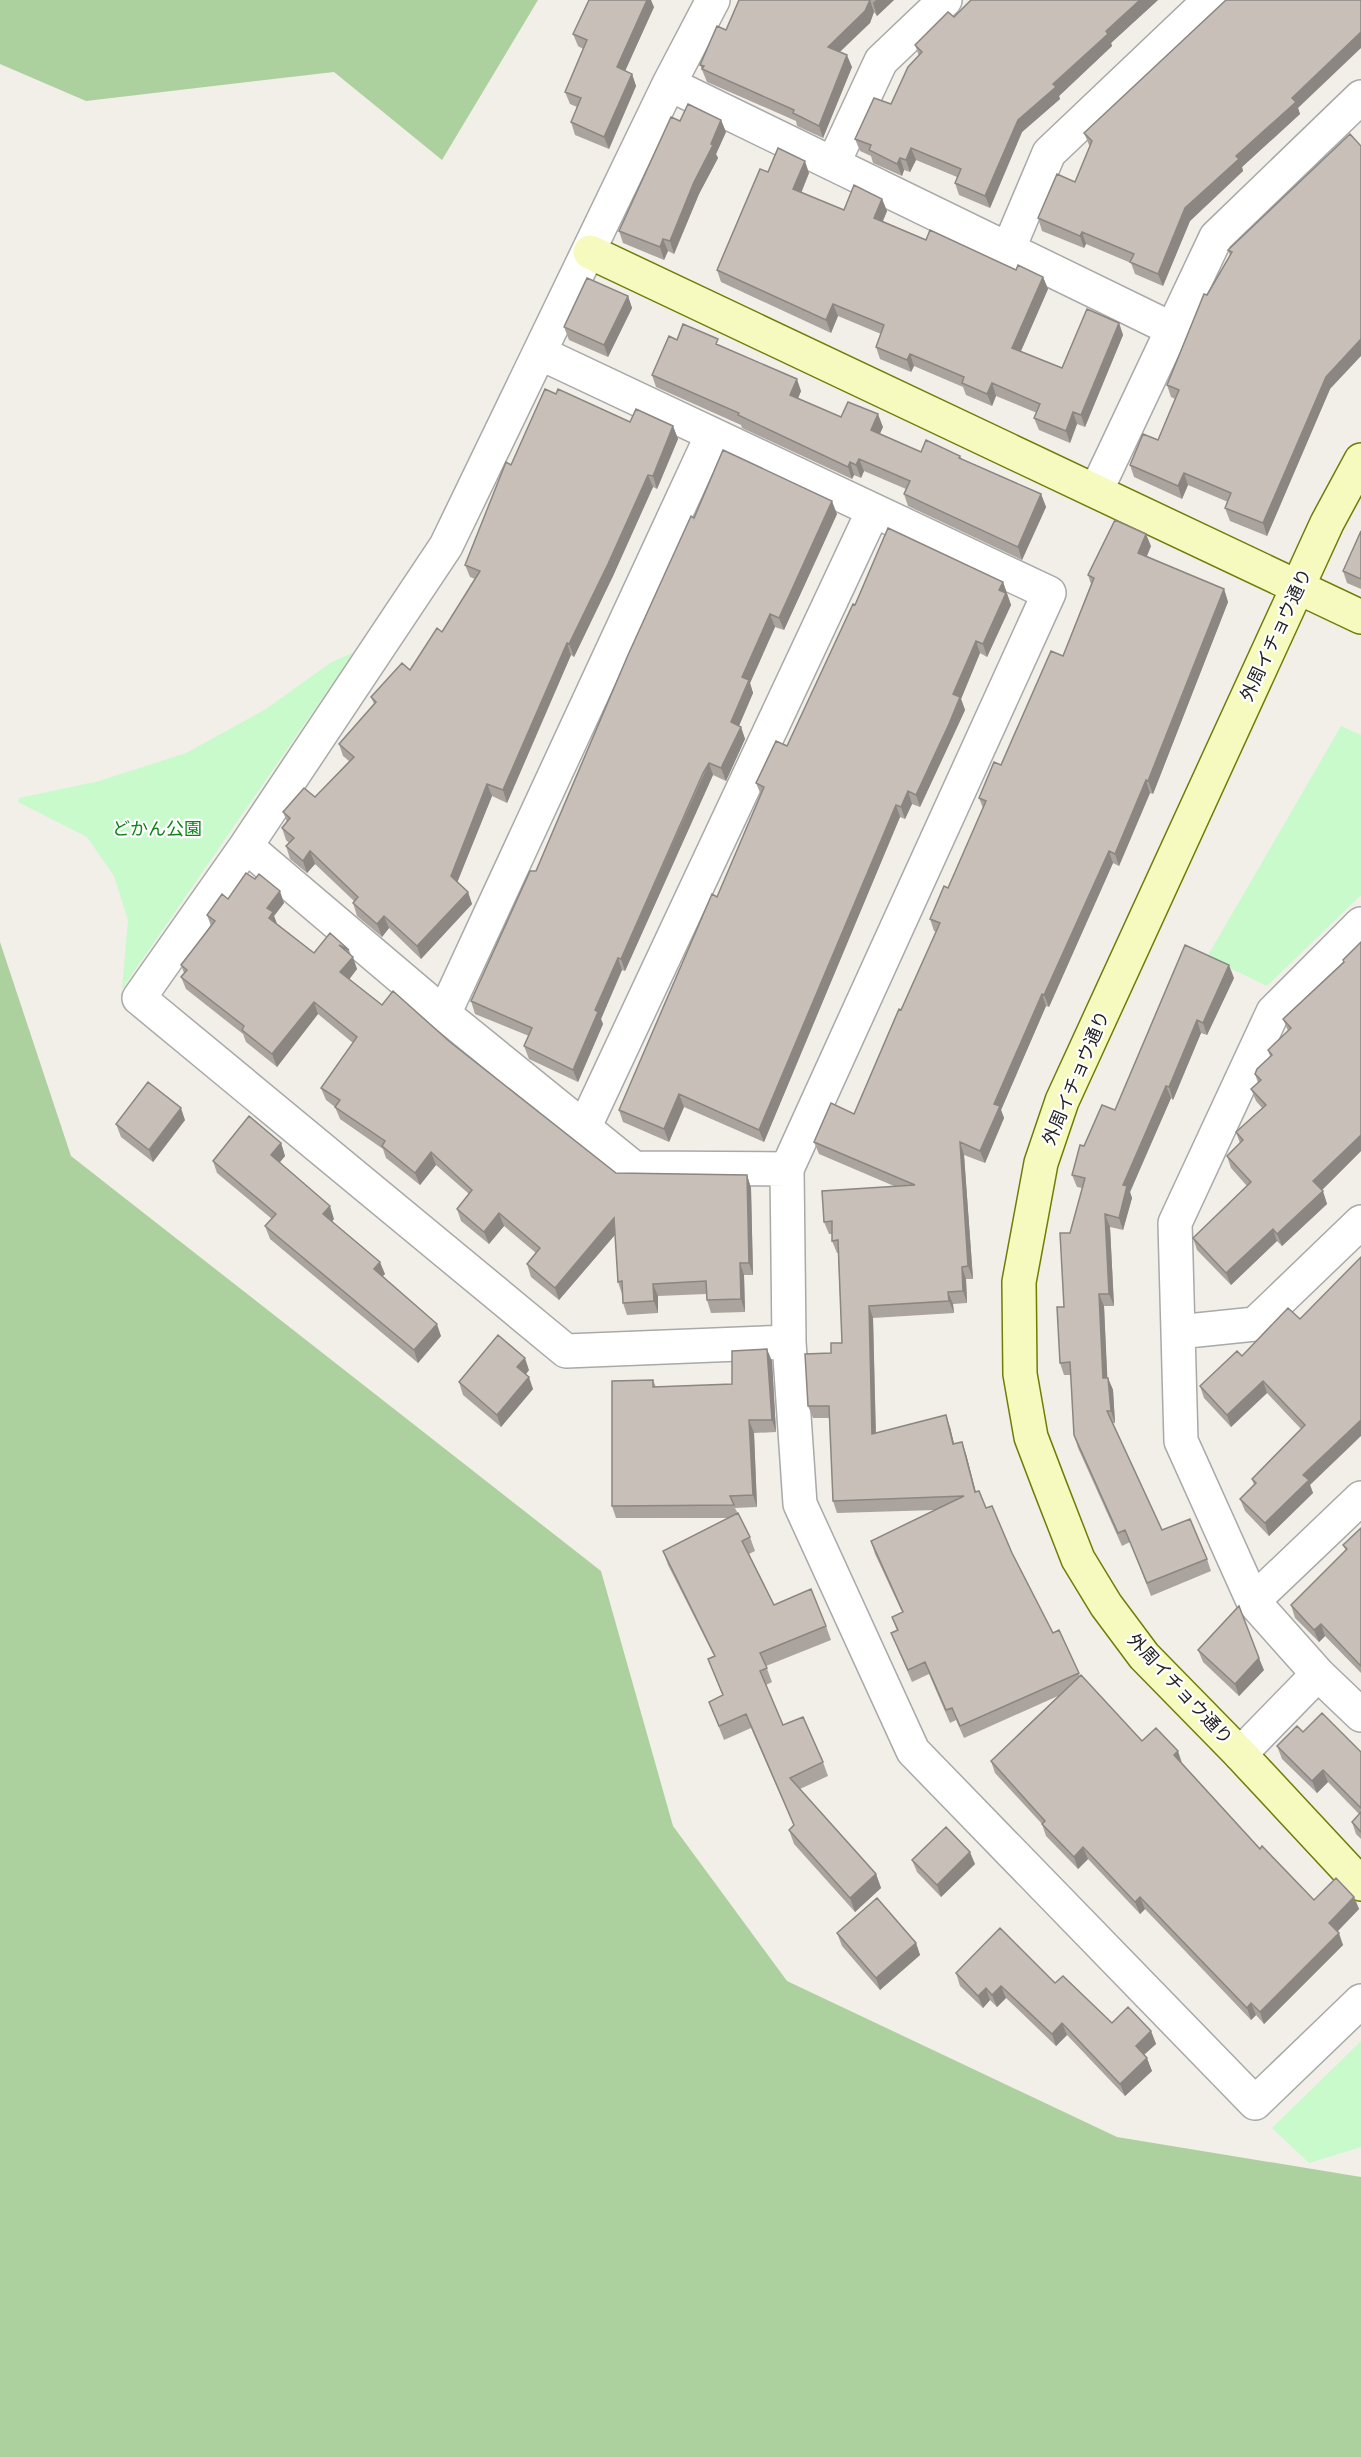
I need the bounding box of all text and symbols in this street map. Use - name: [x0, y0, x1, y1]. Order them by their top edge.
- street label: 外周イチョウ通り: [1235, 565, 1315, 704]
- park label: どかん公園: [112, 817, 202, 839]
- street label: 外周イチョウ通り: [1037, 1007, 1113, 1148]
- street label: 外周イチョウ通り: [1124, 1628, 1238, 1748]

